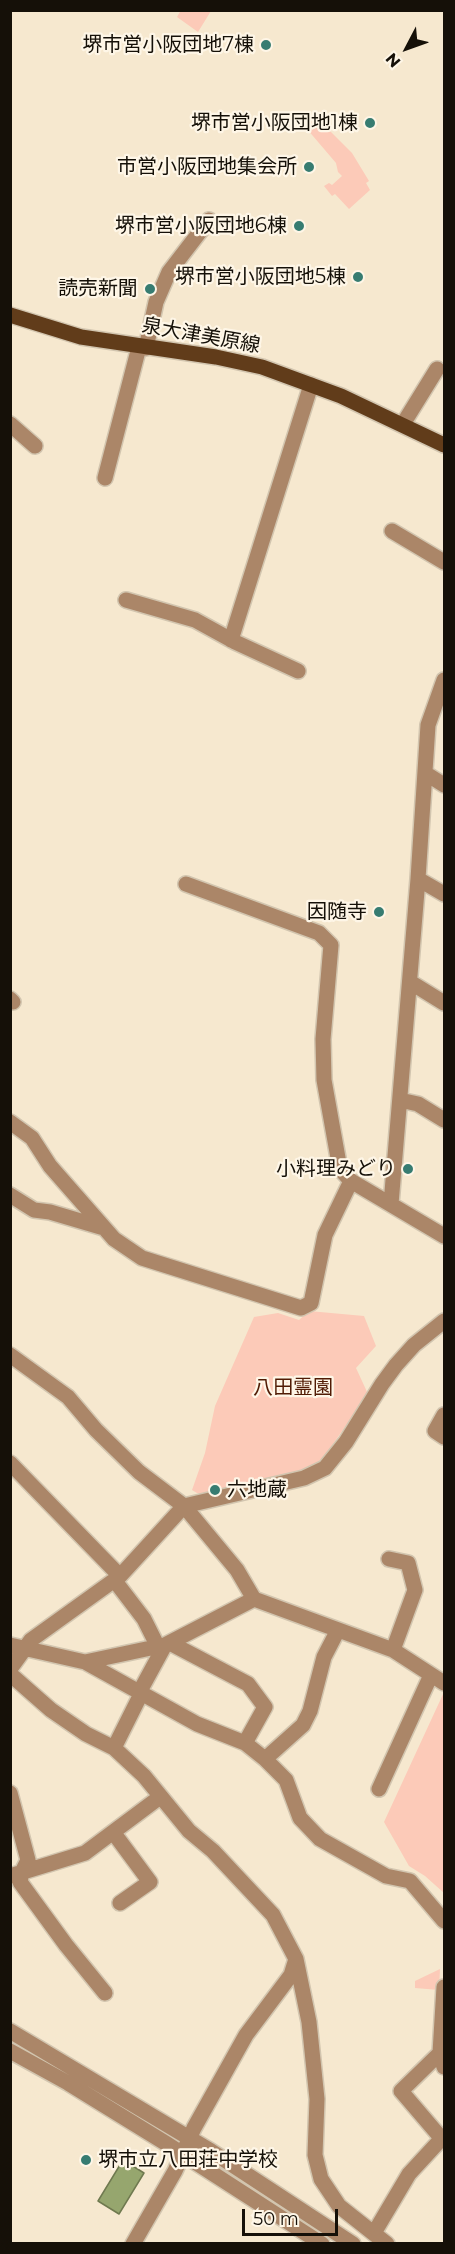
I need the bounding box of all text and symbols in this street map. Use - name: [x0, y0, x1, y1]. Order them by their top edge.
- north arrow: [377, 18, 437, 78]
- place label: 堺市営小阪団地7棟: [82, 33, 254, 57]
- marker: 堺市営小阪団地7棟: [259, 38, 273, 52]
- text: N: [382, 49, 404, 71]
- place label: 堺市営小阪団地1棟: [191, 111, 358, 135]
- marker: 堺市営小阪団地1棟: [363, 116, 377, 130]
- place label: 市営小阪団地集会所: [117, 155, 297, 179]
- marker: 市営小阪団地集会所: [302, 160, 316, 174]
- place label: 堺市営小阪団地6棟: [115, 214, 287, 238]
- marker: 堺市営小阪団地6棟: [292, 219, 306, 233]
- place label: 堺市営小阪団地5棟: [175, 265, 346, 289]
- marker: 堺市営小阪団地5棟: [351, 270, 365, 284]
- place label: 読売新聞: [58, 277, 138, 301]
- marker: 読売新聞: [143, 282, 157, 296]
- street label: 泉大津美原線: [140, 314, 262, 358]
- place label: 因随寺: [307, 900, 367, 924]
- marker: 因随寺: [372, 905, 386, 919]
- place label: 小料理みどり: [276, 1157, 396, 1181]
- marker: 小料理みどり: [401, 1162, 415, 1176]
- park label: 八田霊園: [253, 1376, 333, 1400]
- place label: 六地蔵: [227, 1478, 287, 1502]
- marker: 六地蔵: [208, 1483, 222, 1497]
- place label: 堺市立八田荘中学校: [98, 2148, 278, 2172]
- marker: 堺市立八田荘中学校: [79, 2153, 93, 2167]
- scale bar: [245, 2197, 341, 2235]
- text: 50 m: [253, 2208, 299, 2230]

